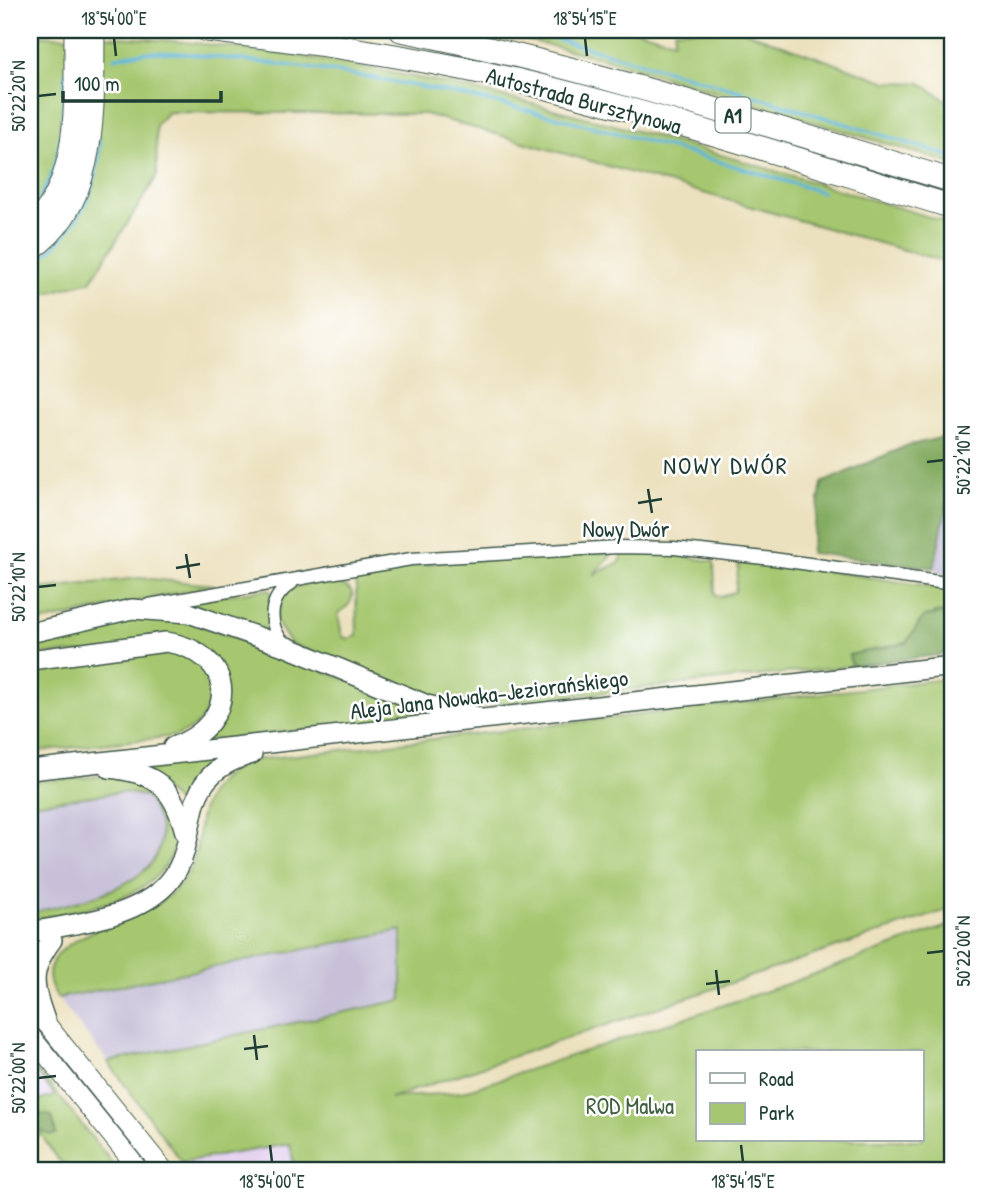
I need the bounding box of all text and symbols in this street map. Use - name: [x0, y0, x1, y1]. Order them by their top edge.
- text: 18°54'00"E: [81, 6, 147, 31]
- text: 18°54'15"E: [553, 6, 617, 31]
- street label: Autostrada Bursztynowa: [483, 59, 685, 141]
- text: 50°22'20"N: [6, 60, 31, 132]
- scale bar: [63, 60, 220, 104]
- text: 100 m: [74, 69, 120, 98]
- road number: A1: [716, 97, 750, 132]
- text: 50°22'10"N: [951, 425, 976, 495]
- district label: NOWY DWÓR: [663, 449, 789, 481]
- street label: Nowy Dwór: [583, 513, 670, 544]
- text: 50°22'10"N: [6, 552, 31, 622]
- street label: Aleja Jana Nowaka-Jeziorańskiego: [348, 662, 630, 726]
- text: 50°22'00"N: [951, 916, 976, 986]
- text: 50°22'00"N: [6, 1043, 31, 1113]
- legend: [696, 1050, 923, 1142]
- text: Road: [759, 1064, 793, 1093]
- park label: ROD Malwa: [586, 1090, 674, 1121]
- text: Park: [759, 1098, 794, 1127]
- text: 18°54'00"E: [239, 1169, 305, 1194]
- text: 18°54'15"E: [711, 1169, 775, 1194]

